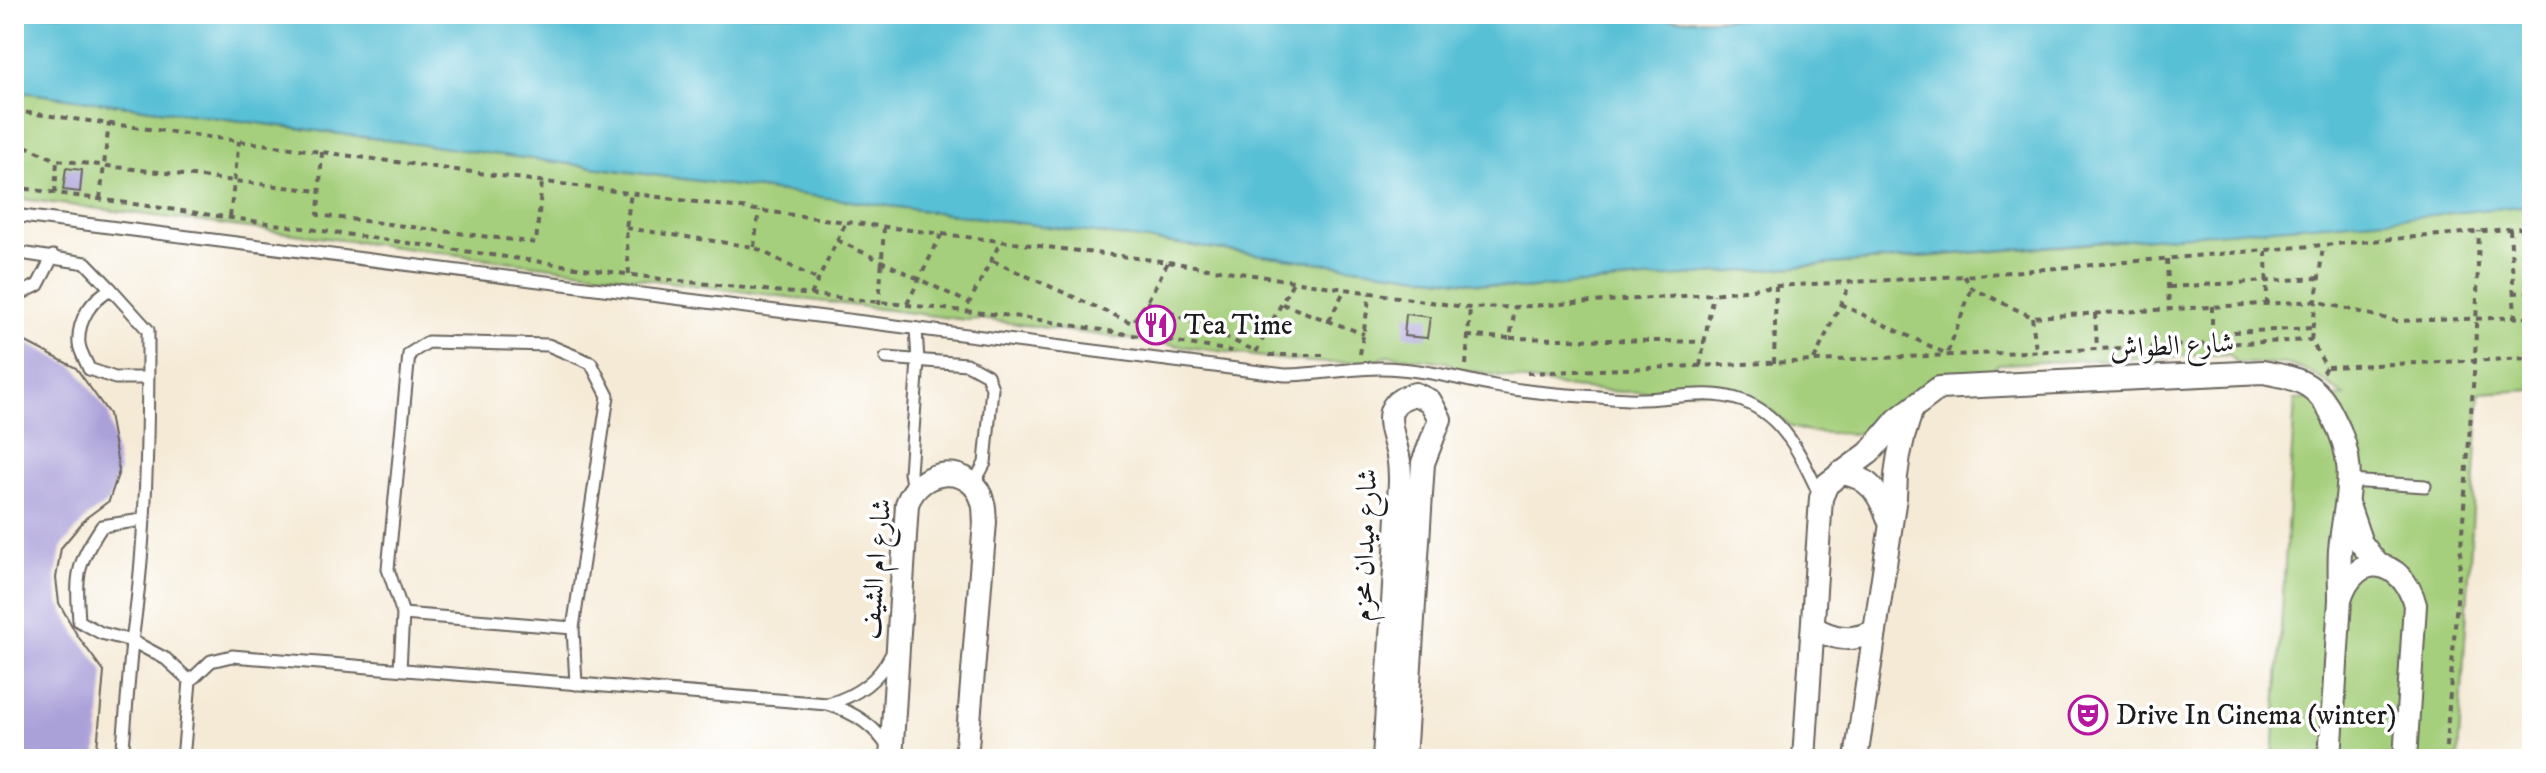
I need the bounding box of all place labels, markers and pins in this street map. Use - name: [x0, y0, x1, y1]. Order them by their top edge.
- restaurant icon: Tea Time: [1135, 304, 1177, 346]
- place label: Tea Time: [1184, 308, 1293, 343]
- theatre icon: Drive In Cinema (winter): [2067, 694, 2109, 736]
- place label: Drive In Cinema (winter): [2116, 698, 2396, 733]

